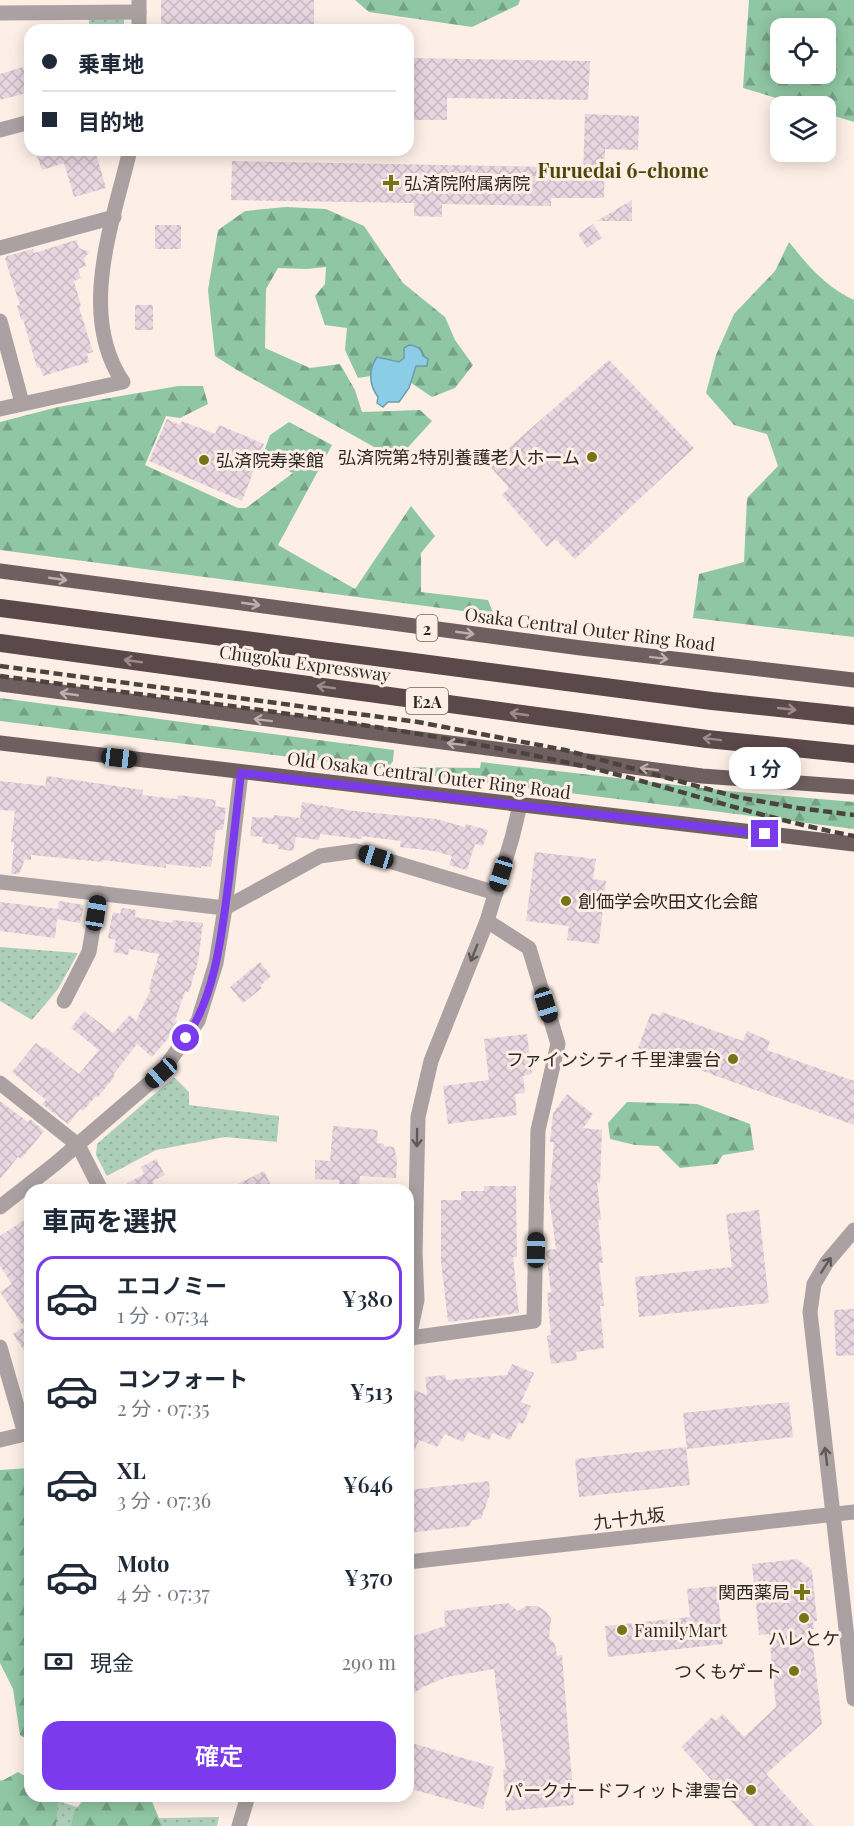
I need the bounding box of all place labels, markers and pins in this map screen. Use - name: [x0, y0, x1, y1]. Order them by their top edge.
- place label: 弘済院附属病院: [404, 171, 530, 195]
- marker: 弘済院附属病院: [382, 174, 400, 192]
- place label: 弘済院第2特別養護老人ホーム: [338, 445, 580, 469]
- place label: 弘済院寿楽館: [216, 448, 324, 472]
- marker: 弘済院第2特別養護老人ホーム: [585, 450, 599, 464]
- marker: 弘済院寿楽館: [197, 453, 211, 467]
- place label: 創価学会吹田文化会館: [578, 889, 758, 913]
- marker: 創価学会吹田文化会館: [559, 894, 573, 908]
- place label: ファインシティ千里津雲台: [506, 1047, 721, 1071]
- marker: ファインシティ千里津雲台: [726, 1052, 740, 1066]
- place label: 関西薬局: [718, 1580, 790, 1604]
- marker: 関西薬局: [795, 1585, 809, 1599]
- marker: ハレとケ: [797, 1611, 811, 1625]
- place label: FamilyMart: [634, 1618, 728, 1642]
- marker: FamilyMart: [615, 1623, 629, 1637]
- place label: ハレとケ: [768, 1626, 840, 1650]
- place label: つくもゲート: [674, 1659, 782, 1683]
- marker: つくもゲート: [787, 1664, 801, 1678]
- place label: パークナードフィット津雲台: [505, 1778, 739, 1802]
- marker: パークナードフィット津雲台: [744, 1783, 758, 1797]

